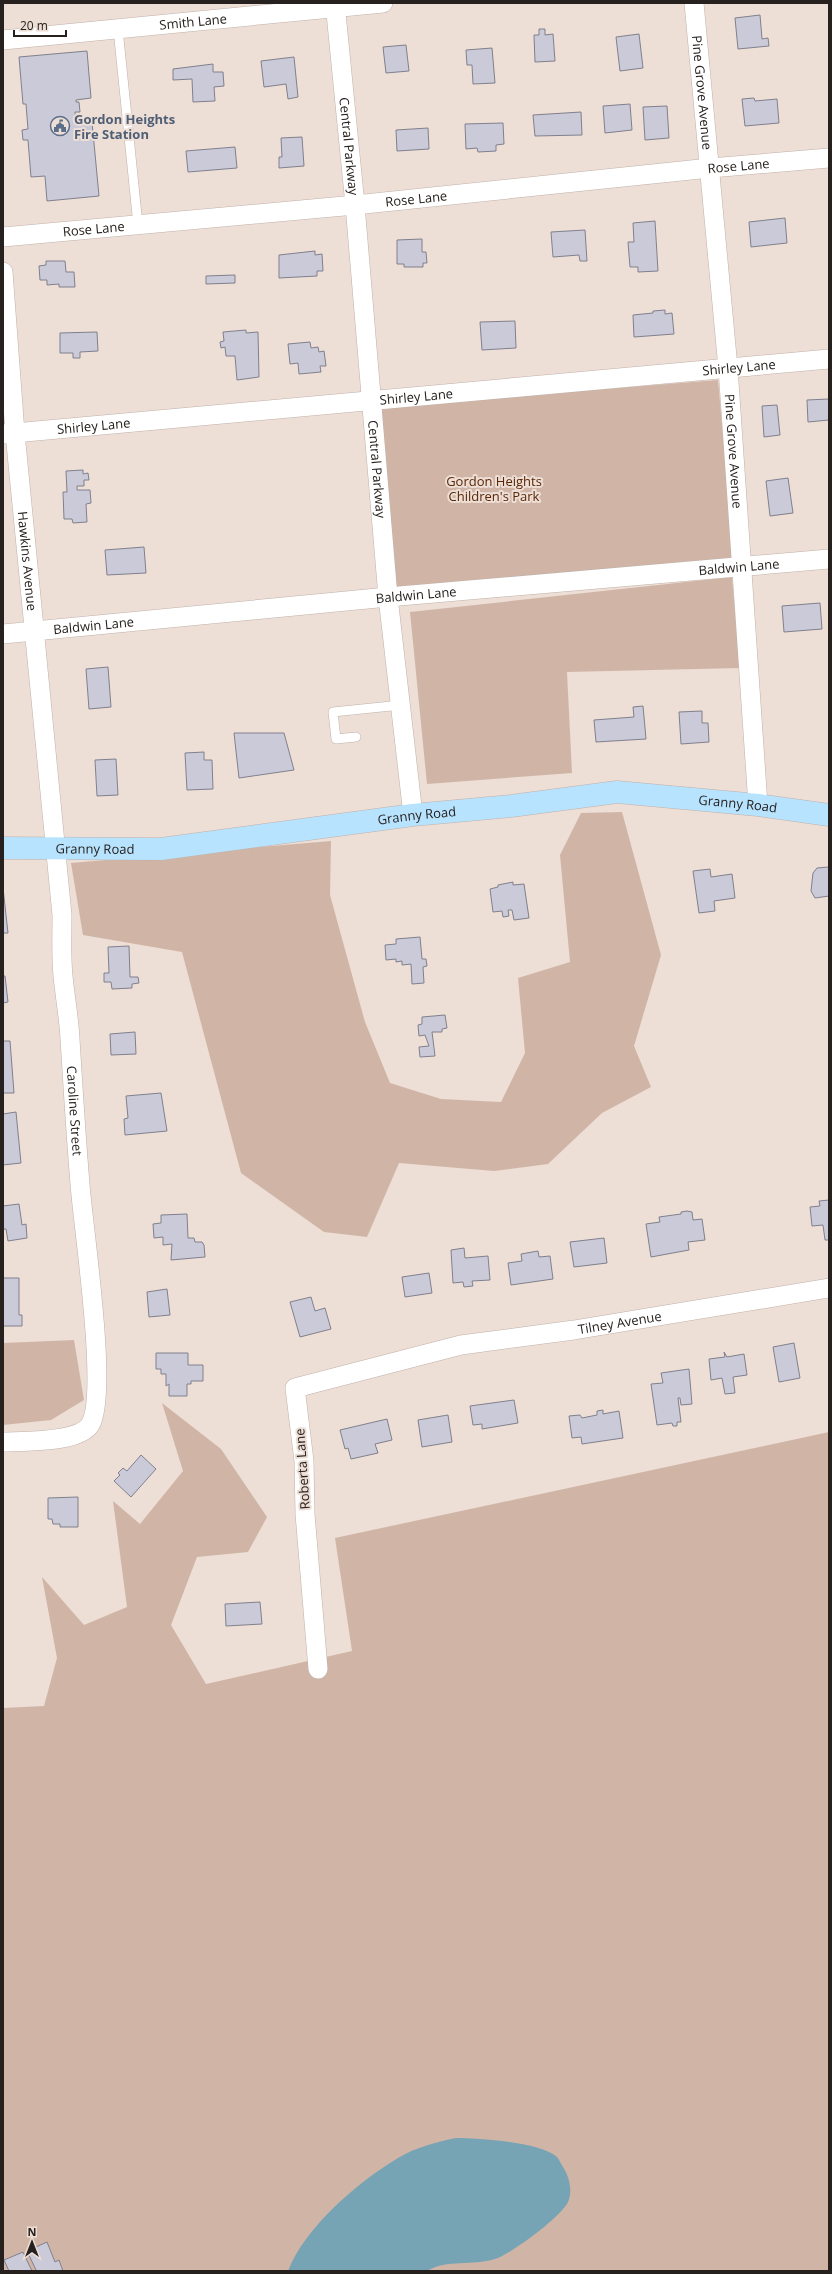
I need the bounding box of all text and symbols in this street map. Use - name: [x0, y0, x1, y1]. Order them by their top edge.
- street label: Smith Lane: [158, 9, 228, 34]
- scale bar: [14, 12, 66, 38]
- text: 20 m: [20, 17, 48, 34]
- street label: Pine Grove Avenue: [688, 35, 717, 151]
- street label: Central Parkway: [335, 96, 363, 197]
- place label: Gordon Heights Fire Station: [74, 110, 175, 143]
- public building icon: Gordon Heights Fire Station: [49, 115, 71, 137]
- street label: Rose Lane: [707, 154, 770, 177]
- street label: Rose Lane: [384, 186, 448, 211]
- street label: Rose Lane: [62, 217, 125, 241]
- street label: Shirley Lane: [702, 355, 776, 379]
- street label: Shirley Lane: [379, 384, 454, 409]
- street label: Pine Grove Avenue: [721, 393, 747, 509]
- street label: Shirley Lane: [56, 413, 131, 438]
- street label: Central Parkway: [364, 419, 390, 519]
- park label: Gordon Heights Children's Park: [446, 472, 542, 505]
- street label: Hawkins Avenue: [14, 510, 41, 612]
- street label: Baldwin Lane: [698, 554, 780, 579]
- street label: Baldwin Lane: [375, 582, 457, 607]
- street label: Baldwin Lane: [52, 612, 135, 638]
- street label: Granny Road: [698, 791, 778, 817]
- street label: Granny Road: [376, 802, 457, 829]
- street label: Granny Road: [55, 839, 135, 858]
- street label: Caroline Street: [63, 1065, 87, 1157]
- street label: Tilney Avenue: [577, 1307, 663, 1338]
- street label: Roberta Lane: [290, 1428, 314, 1510]
- north arrow: [12, 2222, 52, 2262]
- text: N: [28, 2224, 36, 2239]

